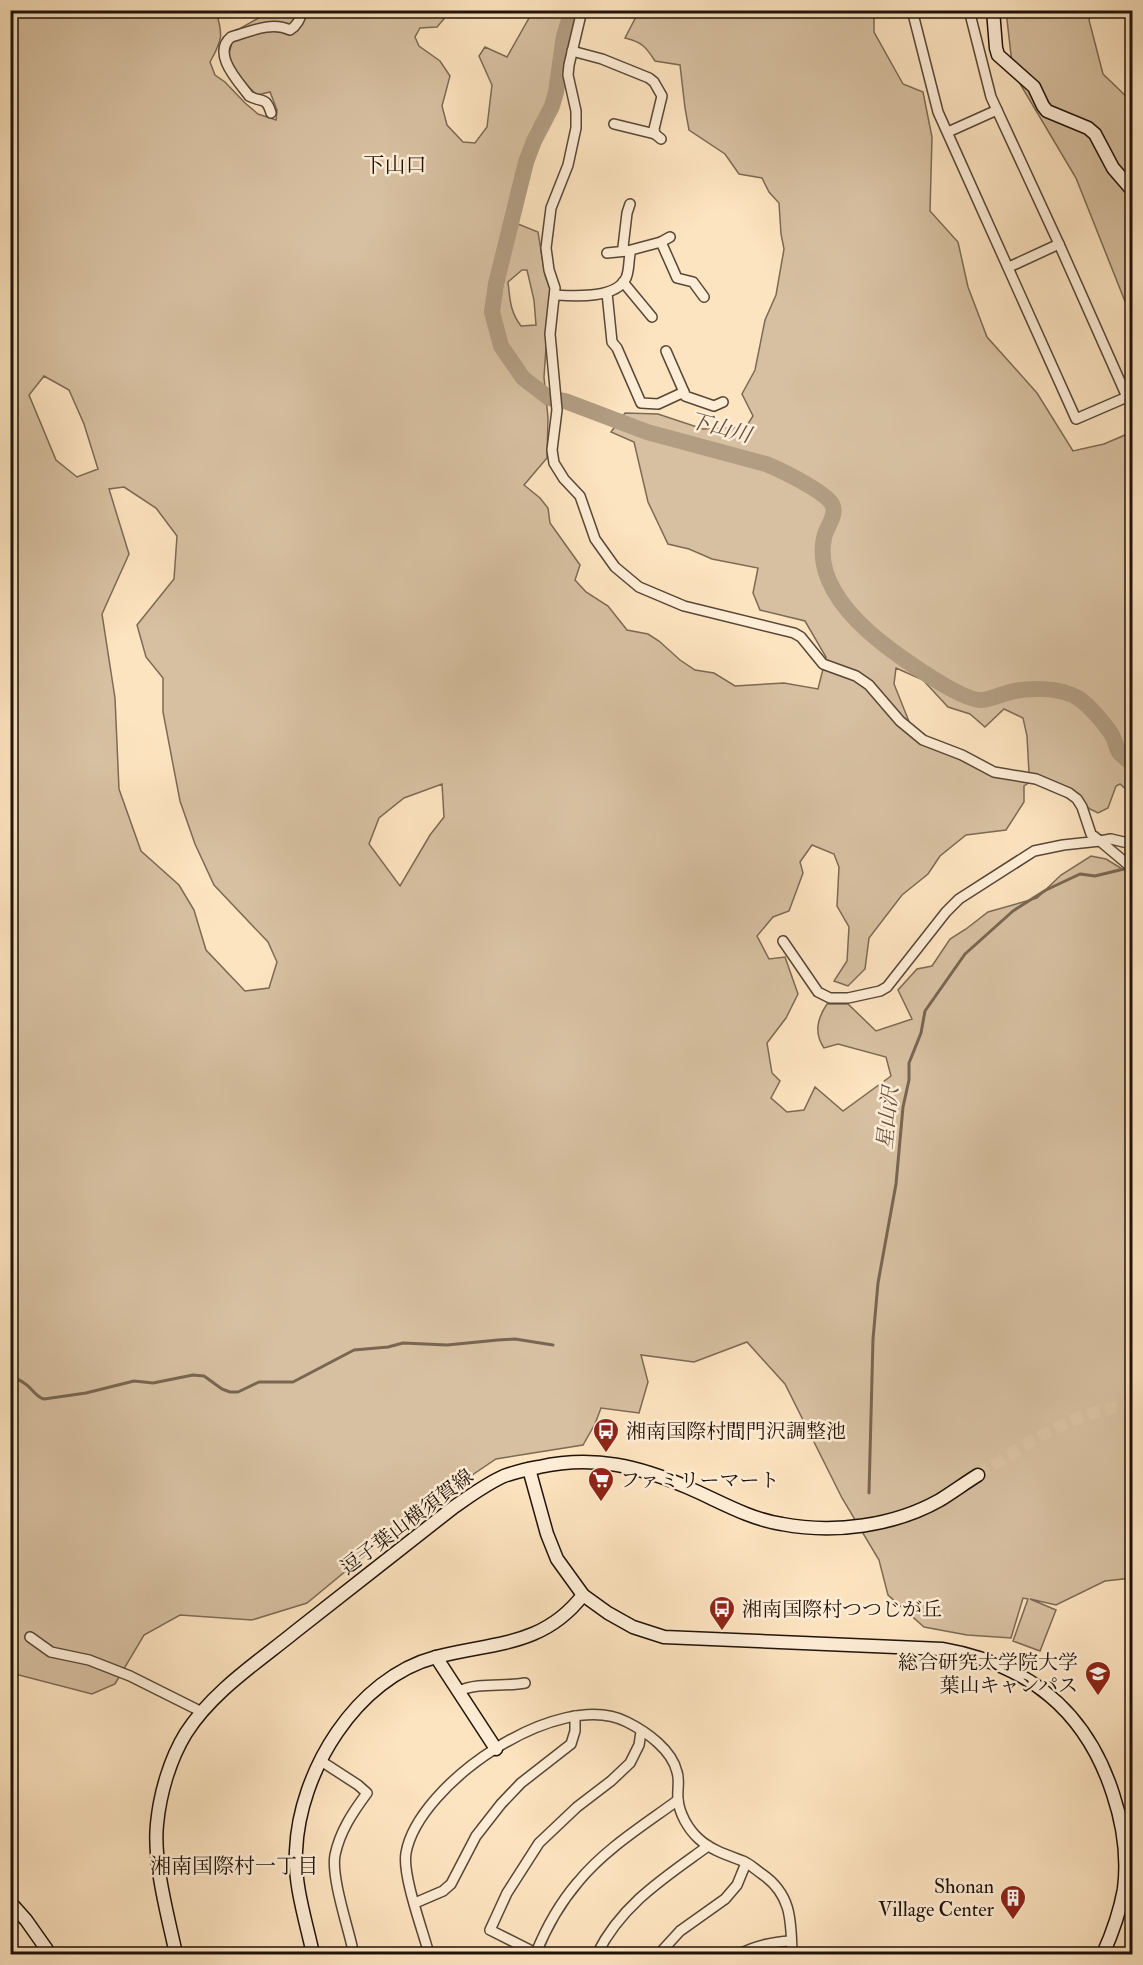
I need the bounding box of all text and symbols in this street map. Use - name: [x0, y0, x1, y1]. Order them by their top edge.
- district label: 下山口: [364, 152, 427, 179]
- water label: 下山川: [686, 407, 756, 450]
- water label: 星山沢: [871, 1082, 905, 1151]
- bus stop icon: 湘南国際村間門沢調整池: [591, 1416, 621, 1454]
- place label: 湘南国際村間門沢調整池: [626, 1419, 846, 1444]
- street label: 逗子葉山横須賀線: [336, 1464, 478, 1580]
- supermarket icon: ファミリーマート: [586, 1465, 616, 1503]
- place label: ファミリーマート: [620, 1468, 780, 1493]
- bus stop icon: 湘南国際村つつじが丘: [707, 1594, 737, 1632]
- place label: 湘南国際村つつじが丘: [742, 1597, 942, 1622]
- place label: 総合研究大学院大学 葉山キャンパス: [898, 1650, 1078, 1698]
- school or university icon: 総合研究大学院大学 葉山キャンパス: [1083, 1659, 1113, 1697]
- district label: 湘南国際村一丁目: [150, 1853, 318, 1880]
- place label: Shonan Village Center: [878, 1874, 995, 1922]
- building icon: Shonan Village Center: [998, 1883, 1028, 1921]

